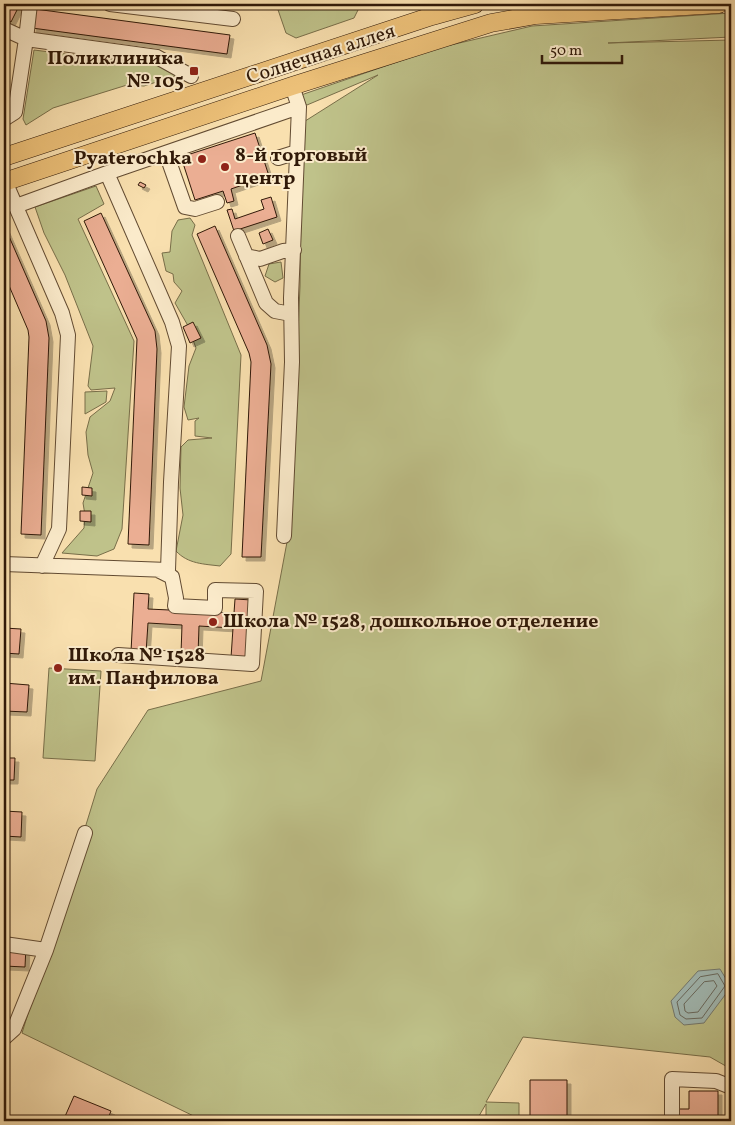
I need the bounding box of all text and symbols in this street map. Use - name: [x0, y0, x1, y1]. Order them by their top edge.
- street label: Солнечная аллея: [243, 18, 399, 92]
- scale bar: [542, 32, 622, 64]
- text: 50 m: [550, 41, 582, 62]
- place label: Поликлиника № 105: [47, 45, 184, 96]
- marker: Поликлиника № 105: [188, 65, 200, 77]
- place label: 8-й торговый центр: [235, 142, 367, 193]
- place label: Pyaterochka: [74, 145, 192, 173]
- marker: Pyaterochka: [196, 153, 208, 165]
- marker: 8-й торговый центр: [219, 161, 231, 173]
- place label: Школа № 1528, дошкольное отделение: [223, 608, 599, 636]
- marker: Школа № 1528, дошкольное отделение: [207, 616, 219, 628]
- place label: Школа № 1528 им. Панфилова: [68, 642, 219, 693]
- marker: Школа № 1528 им. Панфилова: [52, 662, 64, 674]

